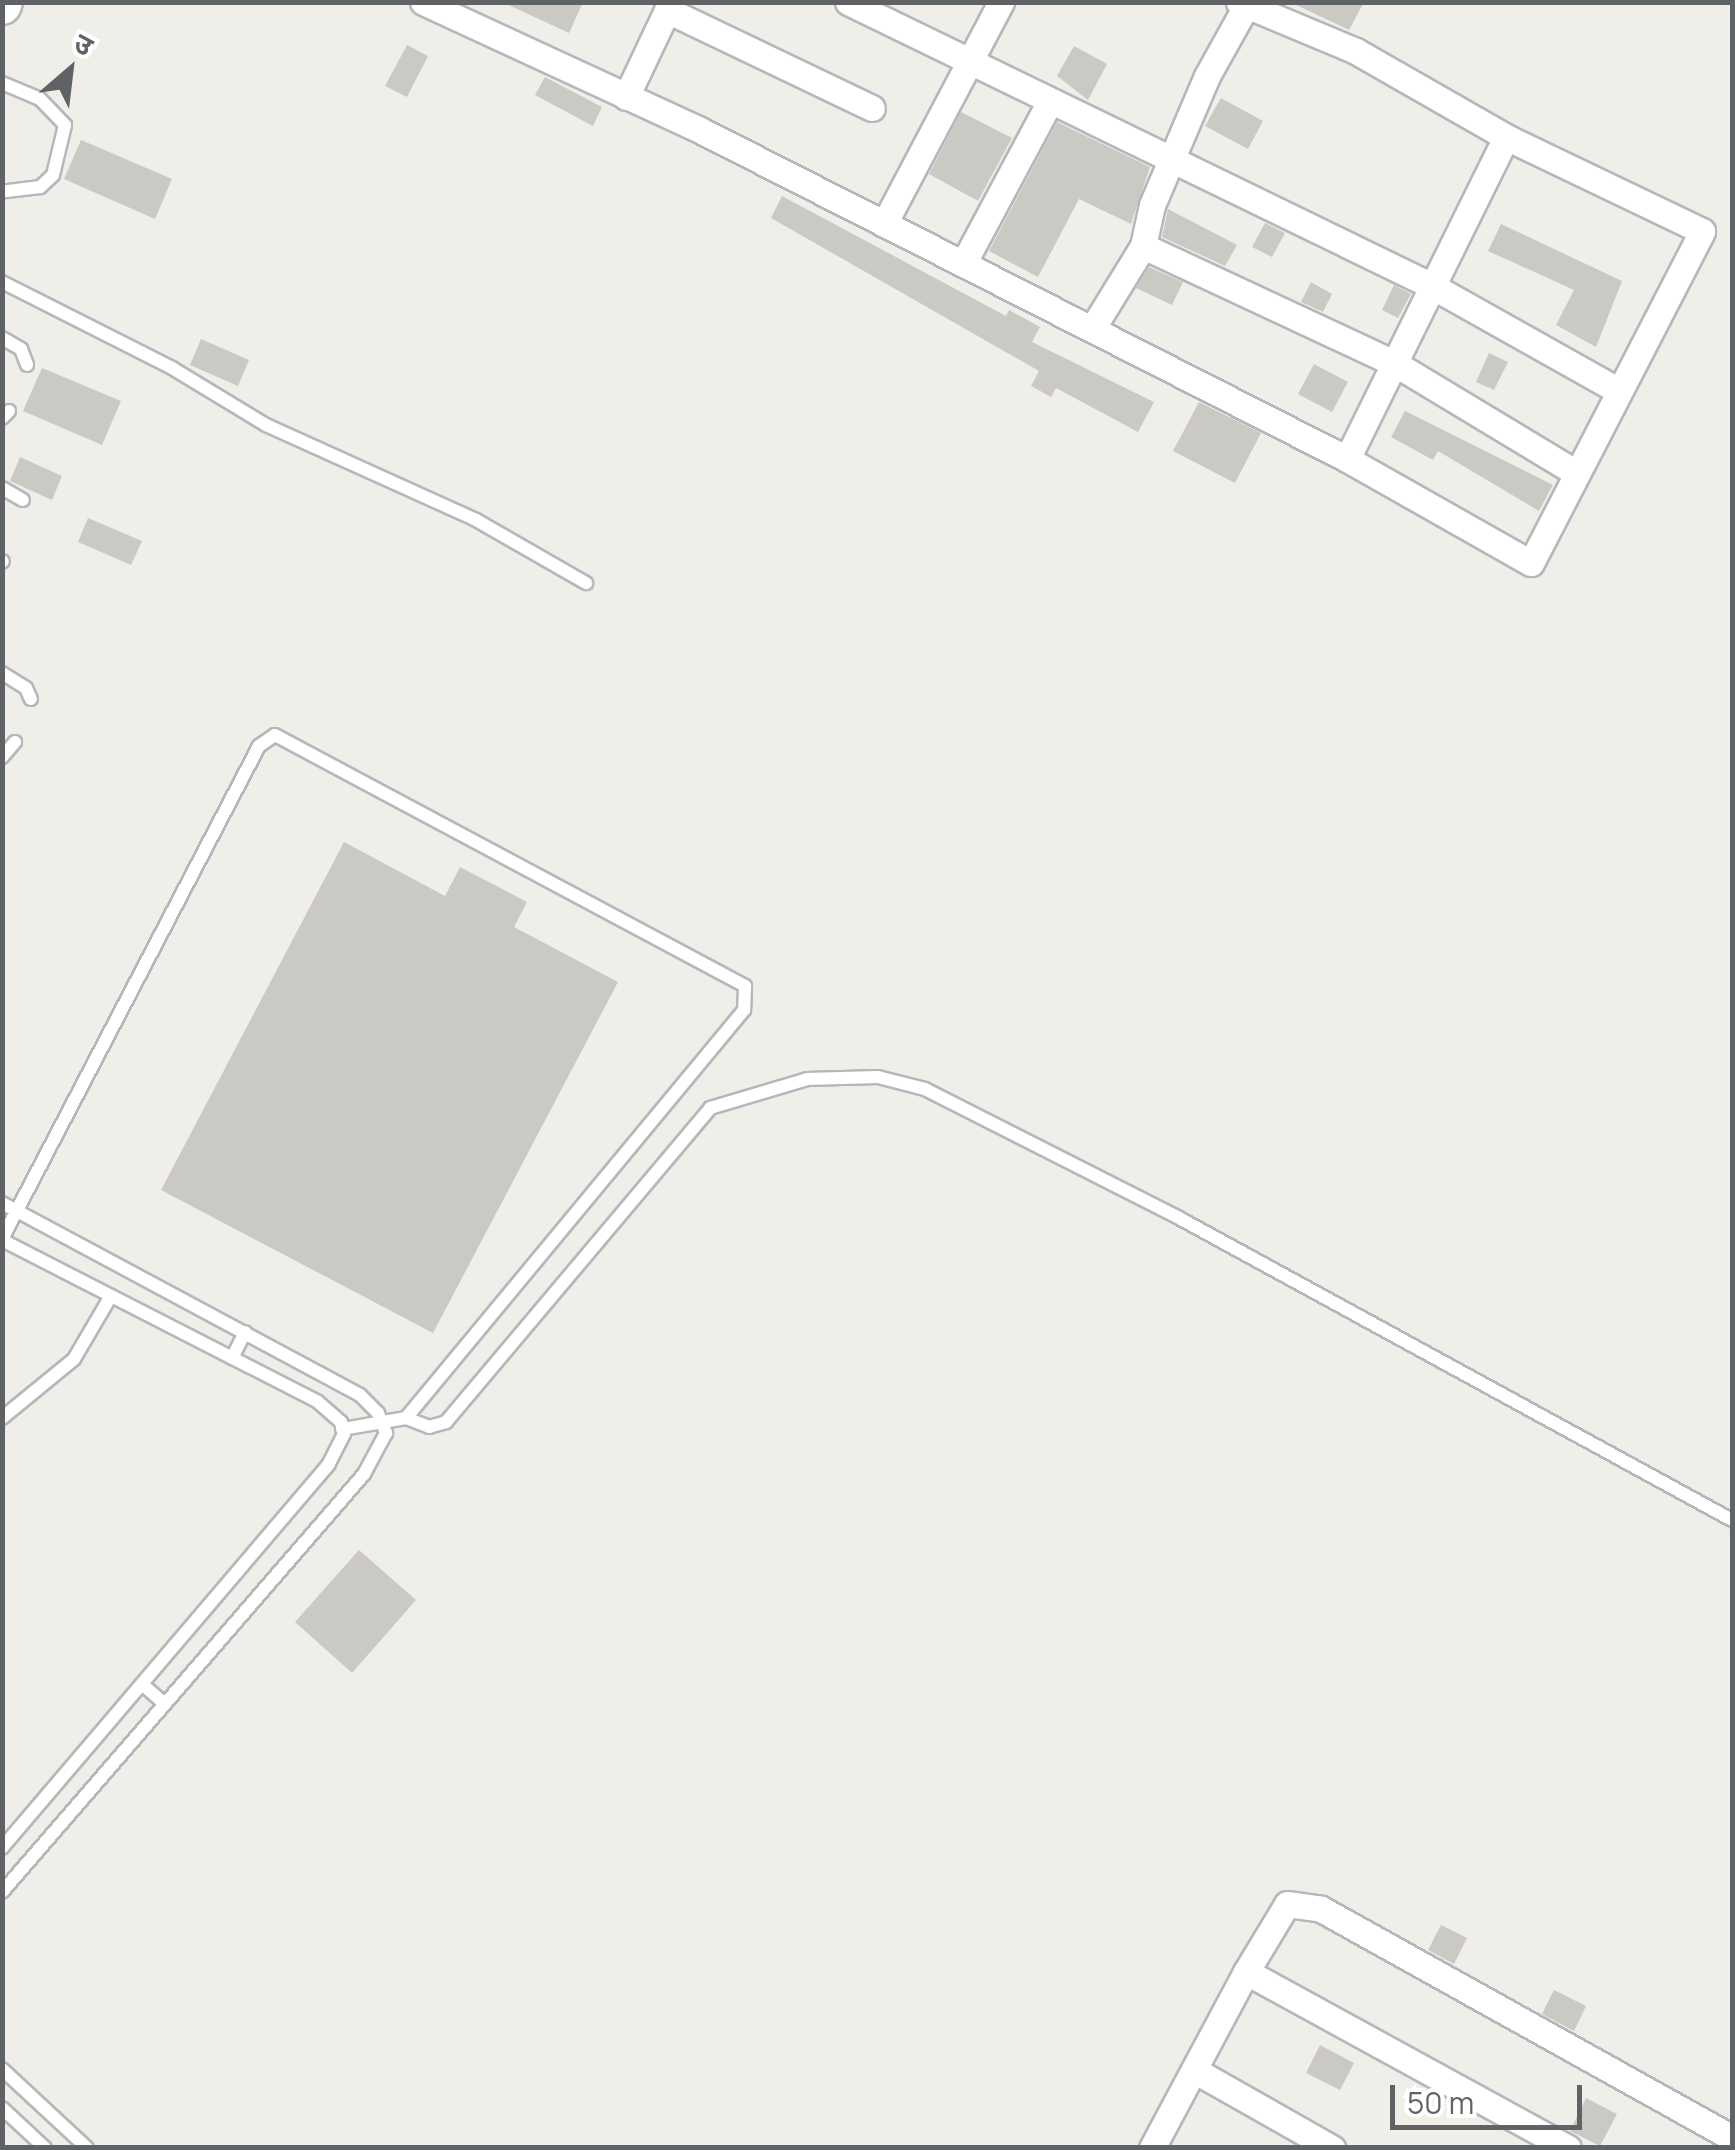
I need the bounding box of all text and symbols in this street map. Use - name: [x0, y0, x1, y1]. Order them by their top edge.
- north arrow: [20, 20, 120, 120]
- text: उ: [68, 23, 100, 64]
- scale bar: [1395, 2065, 1588, 2127]
- text: 50 m: [1407, 2082, 1474, 2123]

